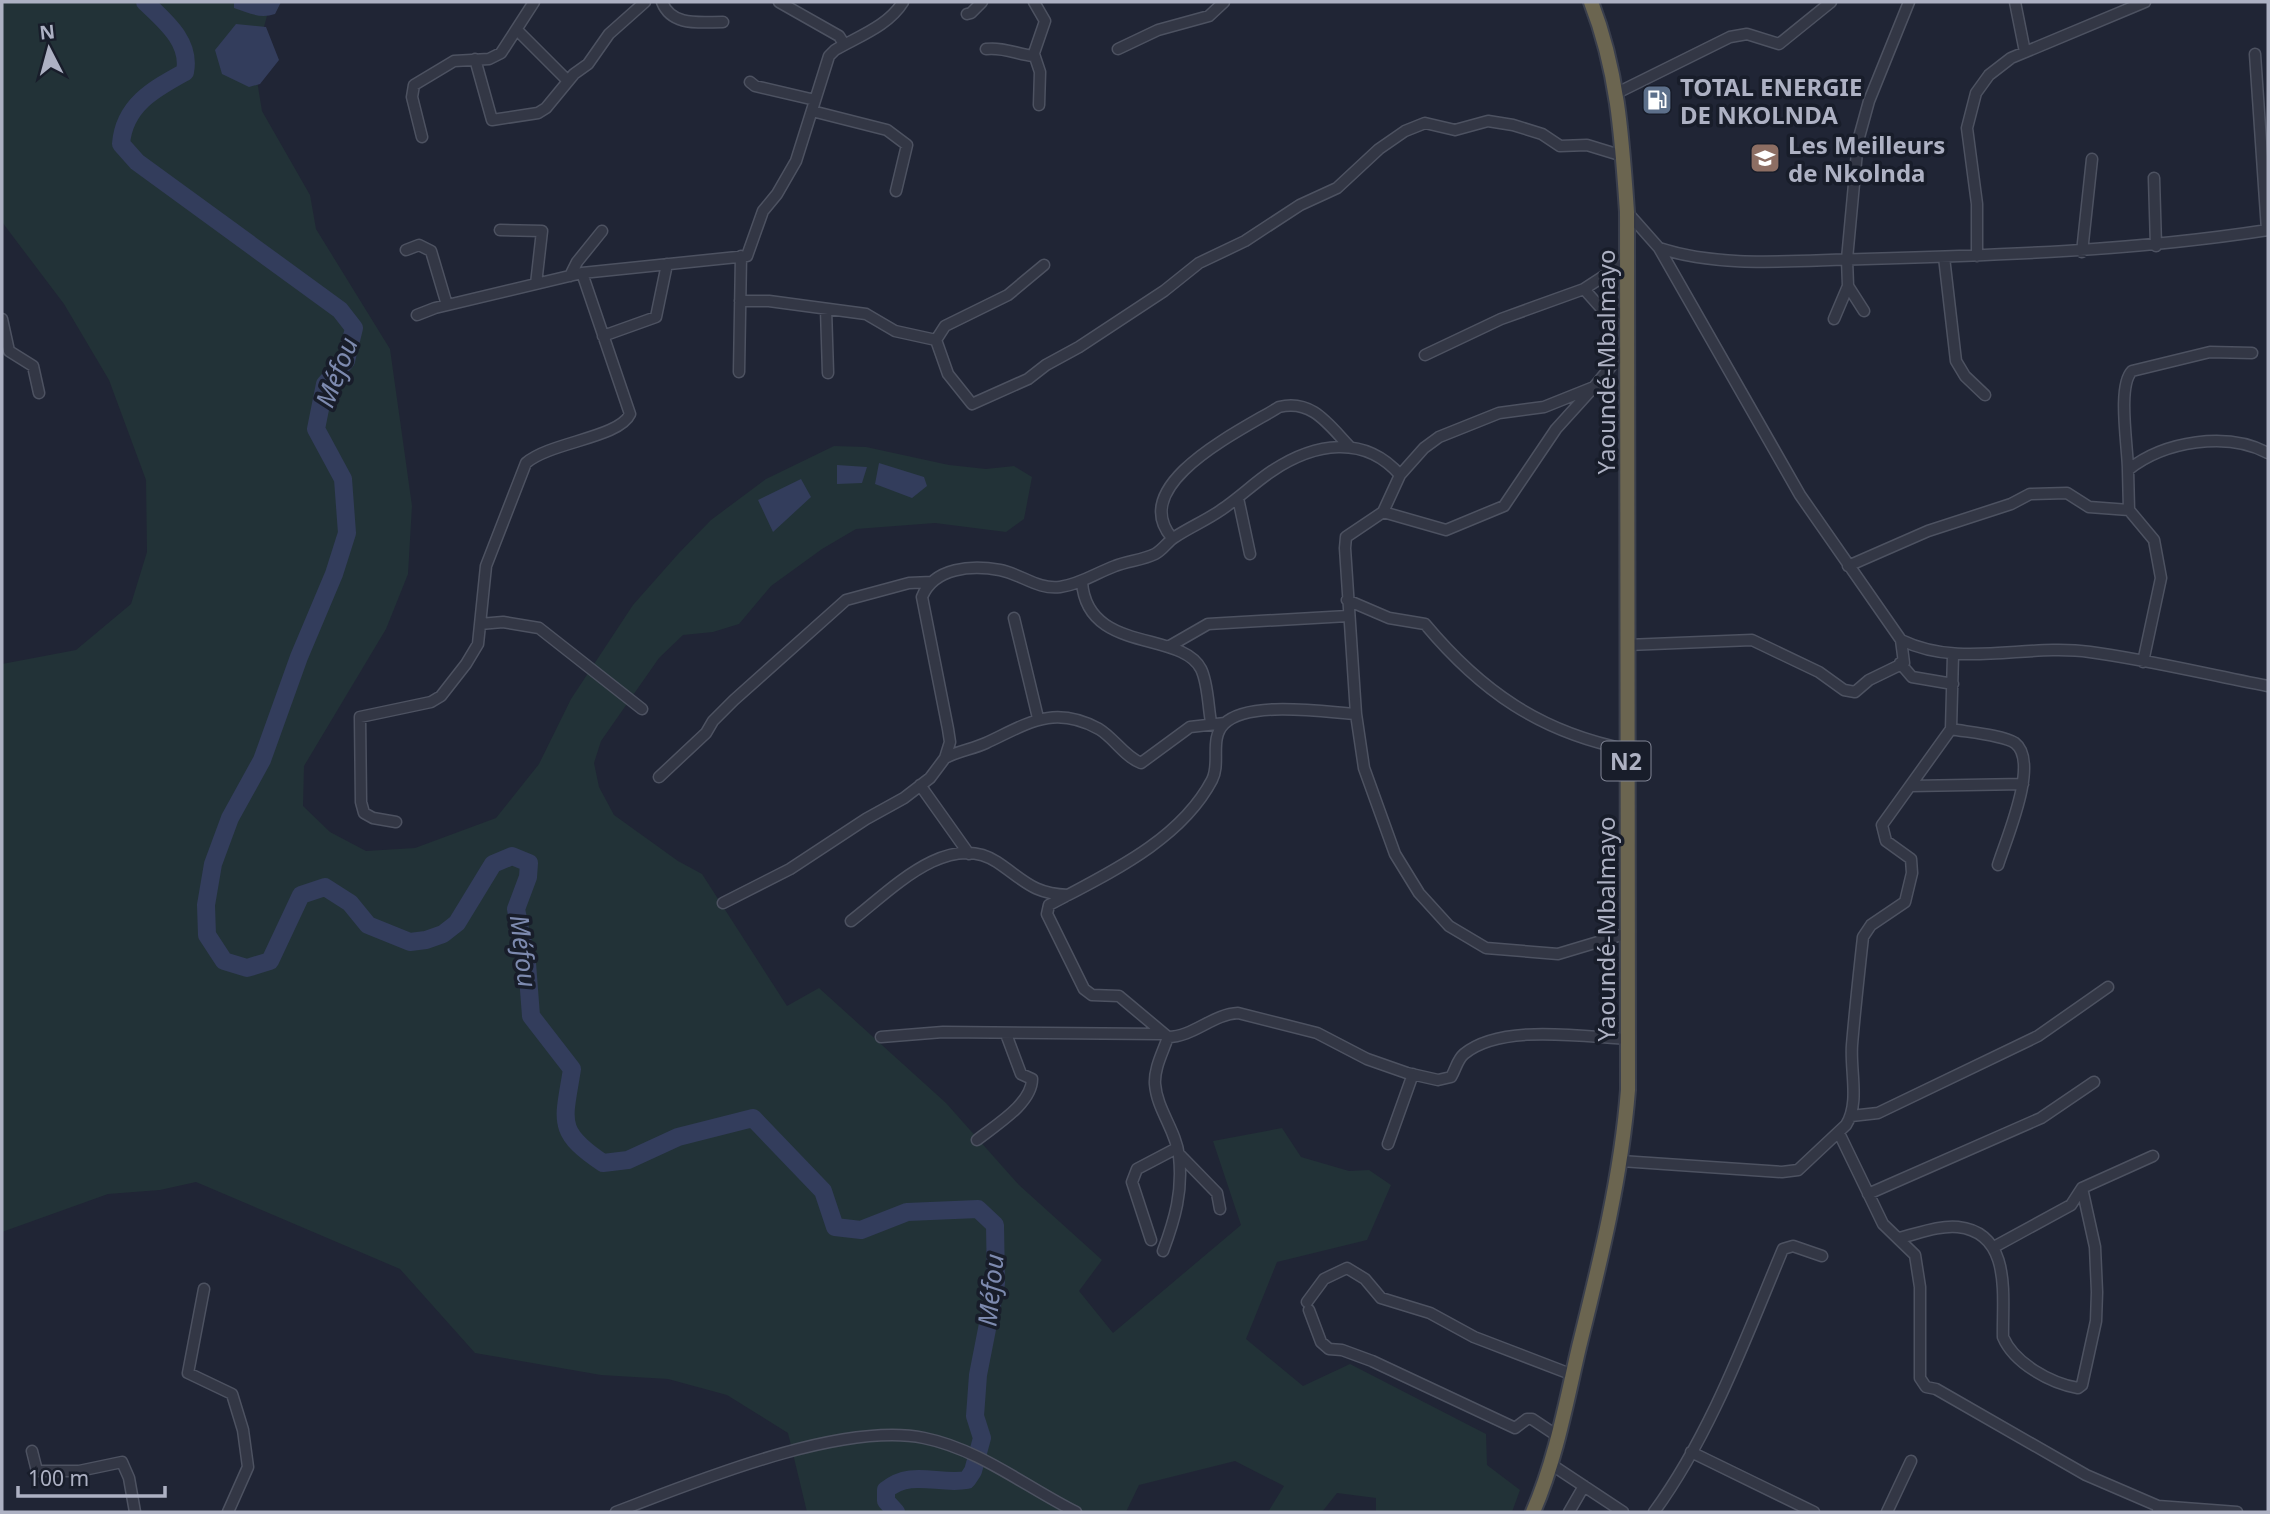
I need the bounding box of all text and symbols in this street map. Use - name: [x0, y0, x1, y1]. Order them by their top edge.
- north arrow: [14, 14, 84, 84]
- text: N: [38, 18, 56, 46]
- place label: TOTAL ENERGIE DE NKOLNDA: [1680, 70, 1862, 131]
- fuel station icon: TOTAL ENERGIE DE NKOLNDA: [1640, 83, 1674, 117]
- place label: Les Meilleurs de Nkolnda: [1788, 128, 1945, 189]
- school or university icon: Les Meilleurs de Nkolnda: [1748, 141, 1782, 175]
- street label: Yaoundé-Mbalmayo: [1589, 250, 1622, 474]
- water label: Méfou: [306, 332, 366, 412]
- road number: N2: [1602, 741, 1650, 780]
- street label: Yaoundé-Mbalmayo: [1589, 817, 1622, 1041]
- water label: Méfou: [502, 913, 546, 989]
- water label: Méfou: [968, 1252, 1012, 1328]
- scale bar: [18, 1454, 164, 1498]
- text: 100 m: [28, 1464, 89, 1492]

